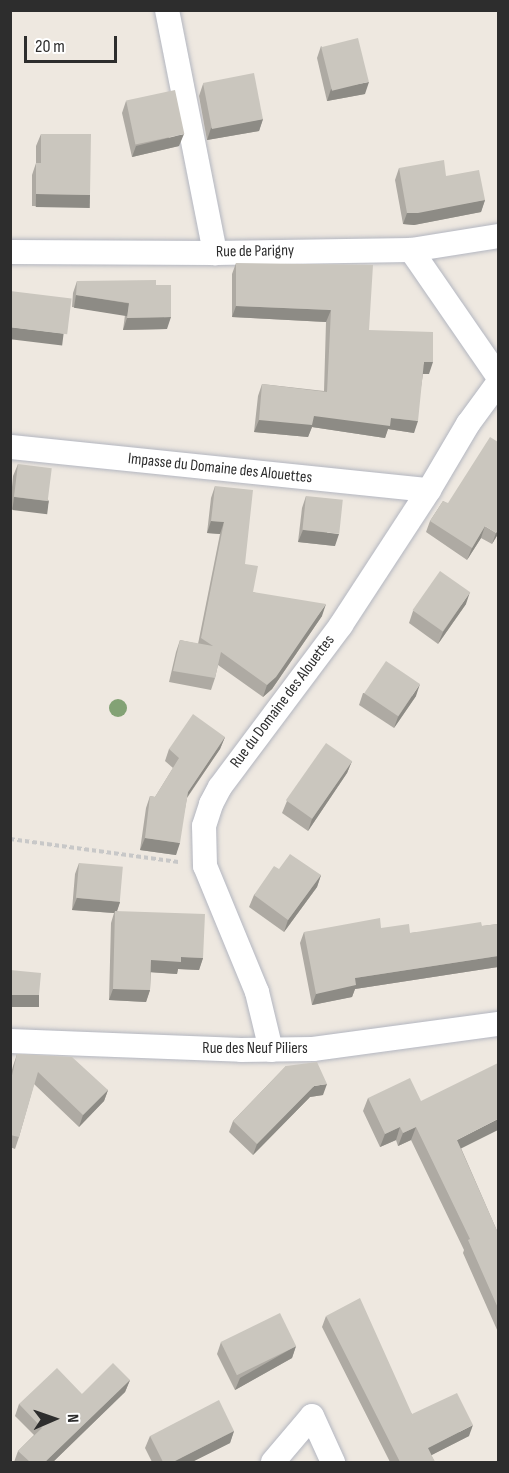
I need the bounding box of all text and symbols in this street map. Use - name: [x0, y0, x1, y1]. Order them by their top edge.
- scale bar: [27, 24, 120, 62]
- text: 20 m: [35, 36, 65, 57]
- street label: Rue de Parigny: [216, 242, 294, 262]
- street label: Impasse du Domaine des Alouettes: [127, 450, 313, 488]
- street label: Rue du Domaine des Alouettes: [227, 632, 339, 772]
- street label: Rue des Neuf Piliers: [202, 1039, 308, 1059]
- north arrow: [24, 1389, 84, 1449]
- text: N: [63, 1414, 82, 1423]

